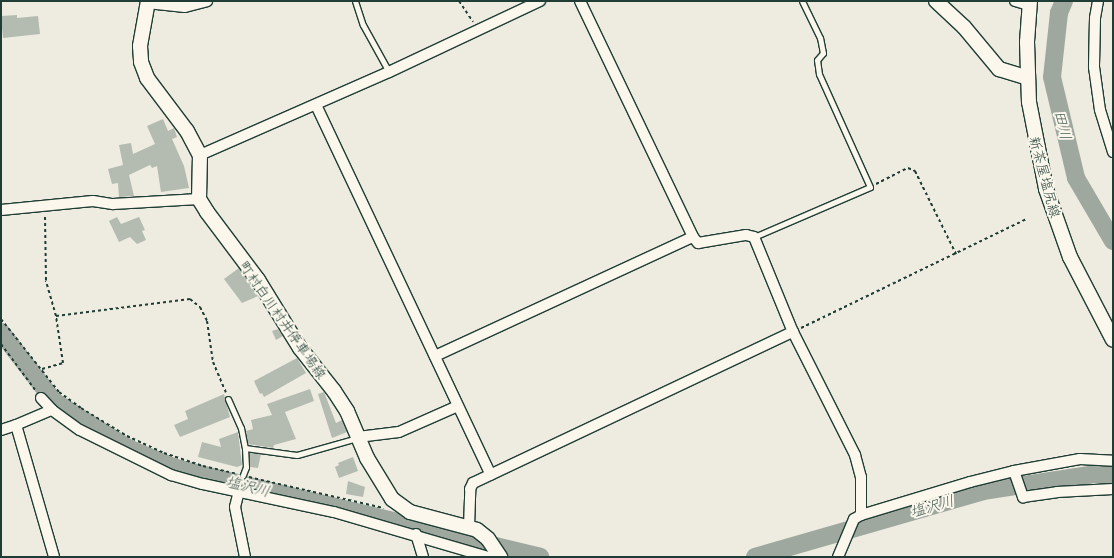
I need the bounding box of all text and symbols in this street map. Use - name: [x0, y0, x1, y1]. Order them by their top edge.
- water label: 田川: [1051, 108, 1075, 142]
- street label: 新茶屋塩尻線: [1026, 134, 1064, 220]
- street label: 町村白川村井停車場線: [236, 258, 330, 382]
- water label: 塩沢川: [224, 472, 272, 500]
- water label: 塩沢川: [908, 491, 956, 521]

